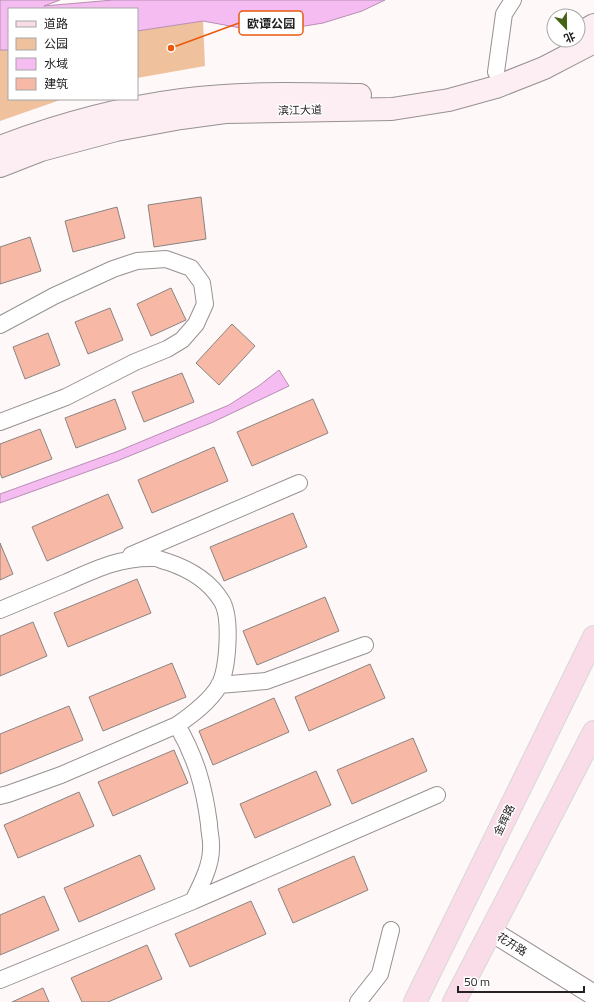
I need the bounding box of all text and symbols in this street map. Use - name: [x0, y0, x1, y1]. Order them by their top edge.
- legend: [8, 8, 138, 100]
- north arrow: [546, 8, 586, 48]
- callout: 欧谭公园: [239, 11, 303, 35]
- text: 道路: [44, 14, 68, 33]
- text: 欧谭公园: [247, 14, 295, 33]
- text: 北: [562, 28, 578, 47]
- text: 公园: [44, 34, 68, 53]
- text: 水域: [44, 54, 68, 73]
- text: 建筑: [44, 74, 68, 93]
- street label: 滨江大道: [278, 102, 322, 118]
- street label: 金辉路: [490, 802, 518, 838]
- street label: 花开路: [494, 928, 530, 960]
- scale bar: [458, 968, 584, 994]
- text: 50 m: [464, 972, 490, 991]

